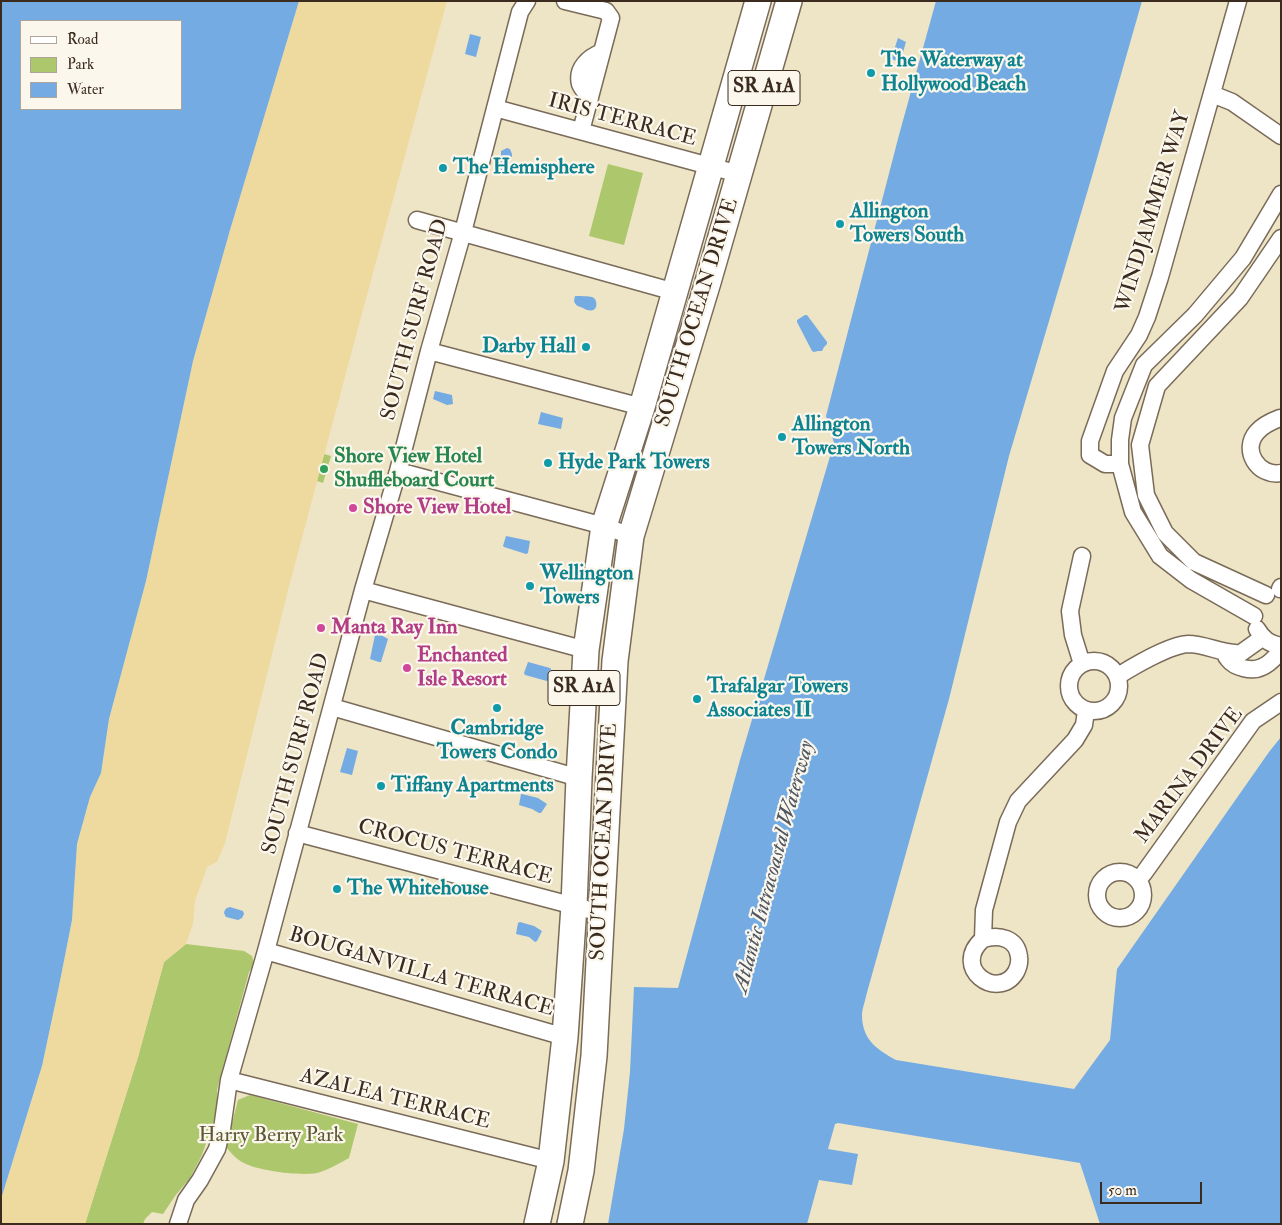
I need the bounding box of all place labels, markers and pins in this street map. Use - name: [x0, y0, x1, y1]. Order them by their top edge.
- place label: The Waterway at Hollywood Beach: [881, 48, 1026, 98]
- marker: The Waterway at Hollywood Beach: [865, 67, 877, 79]
- place label: The Hemisphere: [453, 155, 594, 181]
- marker: The Hemisphere: [437, 162, 449, 174]
- place label: Allington Towers South: [850, 199, 964, 249]
- marker: Allington Towers South: [834, 218, 846, 230]
- place label: Darby Hall: [482, 334, 576, 360]
- marker: Darby Hall: [580, 341, 592, 353]
- place label: Allington Towers North: [792, 412, 910, 462]
- marker: Allington Towers North: [776, 431, 788, 443]
- place label: Shore View Hotel Shuffleboard Court: [334, 444, 494, 494]
- place label: Hyde Park Towers: [558, 450, 710, 476]
- marker: Hyde Park Towers: [542, 457, 554, 469]
- marker: Shore View Hotel Shuffleboard Court: [318, 463, 330, 475]
- place label: Shore View Hotel: [363, 495, 511, 521]
- marker: Shore View Hotel: [347, 502, 359, 514]
- place label: Wellington Towers: [540, 561, 633, 611]
- marker: Wellington Towers: [524, 580, 536, 592]
- place label: Manta Ray Inn: [331, 615, 458, 641]
- marker: Manta Ray Inn: [315, 622, 327, 634]
- place label: Enchanted Isle Resort: [417, 643, 508, 693]
- marker: Enchanted Isle Resort: [401, 662, 413, 674]
- place label: Trafalgar Towers Associates II: [707, 674, 848, 724]
- marker: Trafalgar Towers Associates II: [691, 693, 703, 705]
- marker: Cambridge Towers Condo: [491, 702, 503, 714]
- place label: Cambridge Towers Condo: [437, 716, 557, 766]
- place label: Tiffany Apartments: [391, 773, 554, 799]
- marker: Tiffany Apartments: [375, 780, 387, 792]
- place label: The Whitehouse: [347, 876, 488, 902]
- marker: The Whitehouse: [331, 883, 343, 895]

